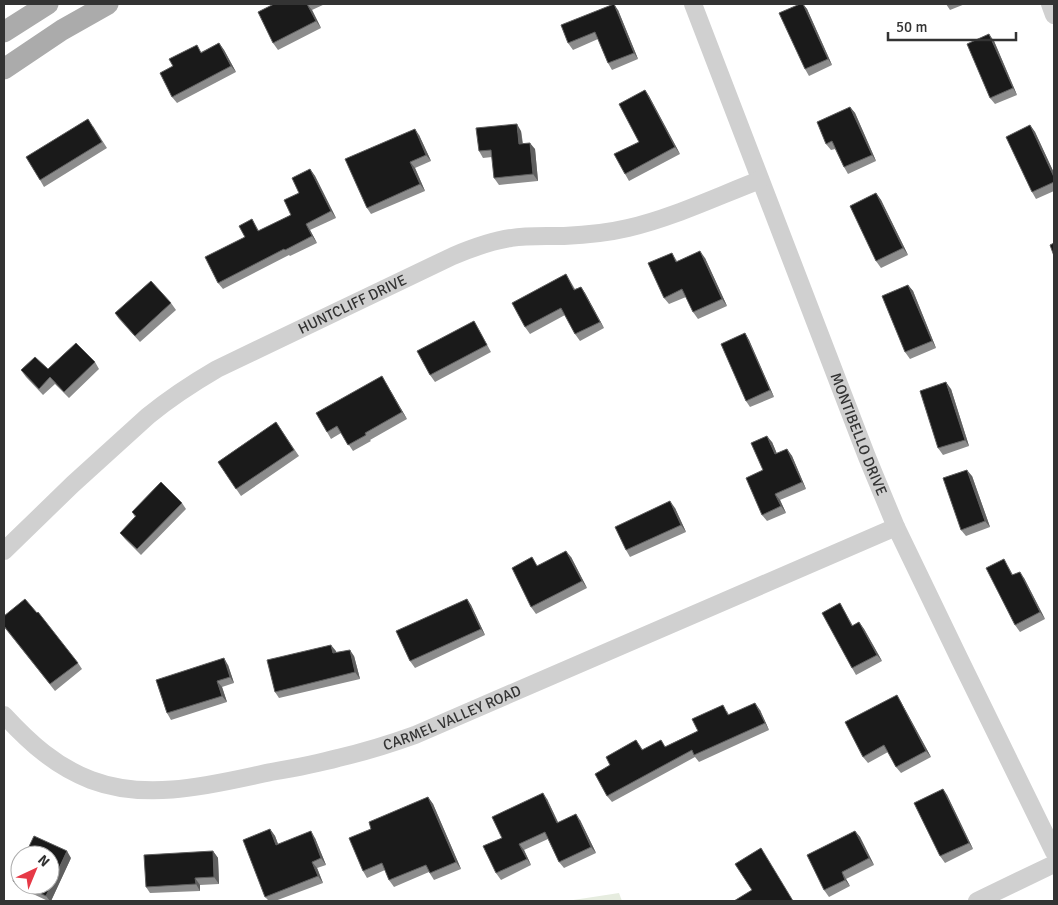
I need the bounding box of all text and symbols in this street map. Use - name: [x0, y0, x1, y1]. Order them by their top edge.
- scale bar: [888, 10, 1016, 42]
- text: 50 m: [896, 18, 927, 36]
- street label: HUNTCLIFF DRIVE: [295, 271, 409, 338]
- street label: MONTIBELLO DRIVE: [827, 370, 891, 498]
- street label: CARMEL VALLEY ROAD: [381, 681, 524, 754]
- north arrow: [10, 845, 60, 895]
- text: N: [34, 852, 53, 871]

